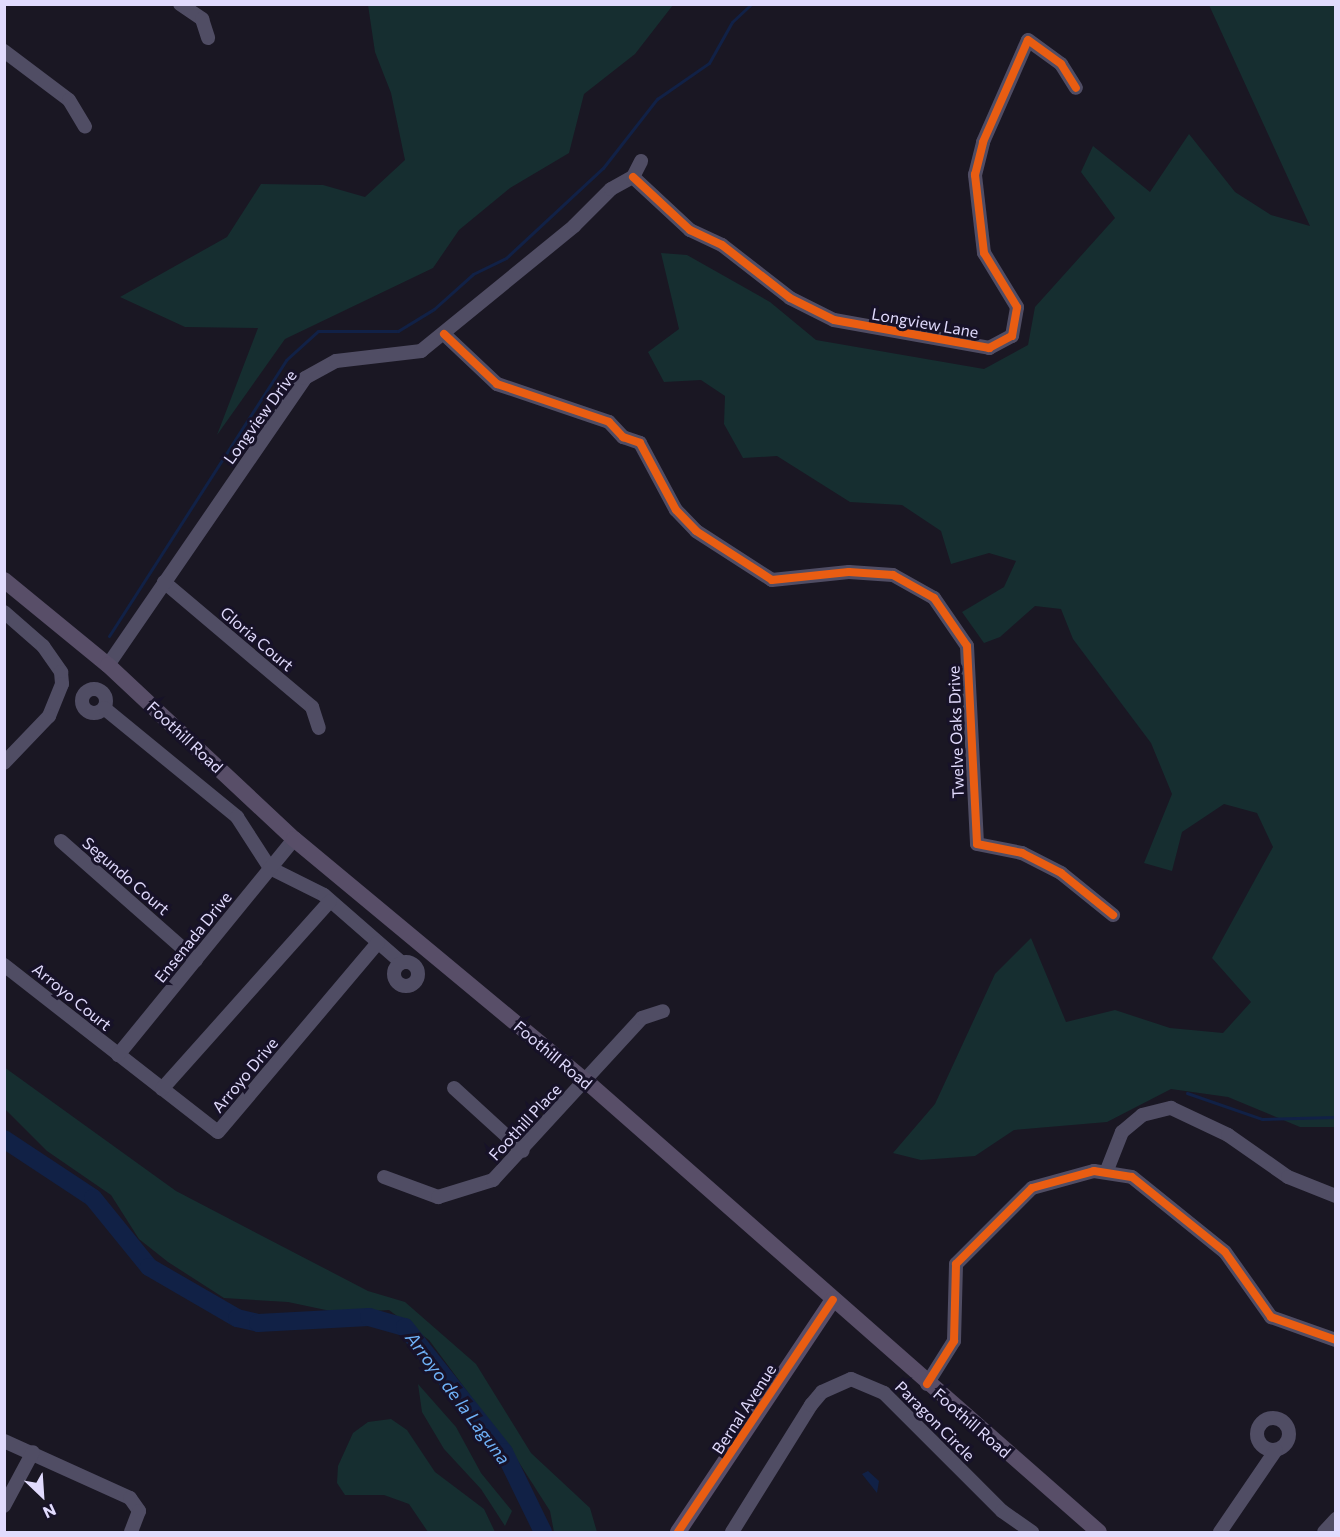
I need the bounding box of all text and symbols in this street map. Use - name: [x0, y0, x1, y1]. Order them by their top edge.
- street label: Longview Lane: [870, 304, 980, 342]
- street label: Longview Drive: [219, 366, 301, 468]
- street label: Gloria Court: [216, 603, 298, 675]
- street label: Twelve Oaks Drive: [944, 665, 968, 799]
- street label: Foothill Road: [143, 697, 227, 777]
- street label: Segundo Court: [79, 833, 173, 919]
- street label: Ensenada Drive: [151, 888, 235, 986]
- street label: Arroyo Court: [29, 959, 115, 1035]
- street label: Foothill Road: [510, 1017, 596, 1093]
- street label: Arroyo Drive: [208, 1034, 282, 1116]
- street label: Foothill Place: [485, 1080, 565, 1164]
- water label: Arroyo de la Laguna: [401, 1328, 515, 1468]
- street label: Bernal Avenue: [708, 1361, 780, 1457]
- street label: Paragon Circle: [891, 1377, 979, 1465]
- street label: Foothill Road: [929, 1384, 1015, 1462]
- north arrow: [12, 1465, 72, 1525]
- text: N: [40, 1501, 59, 1523]

